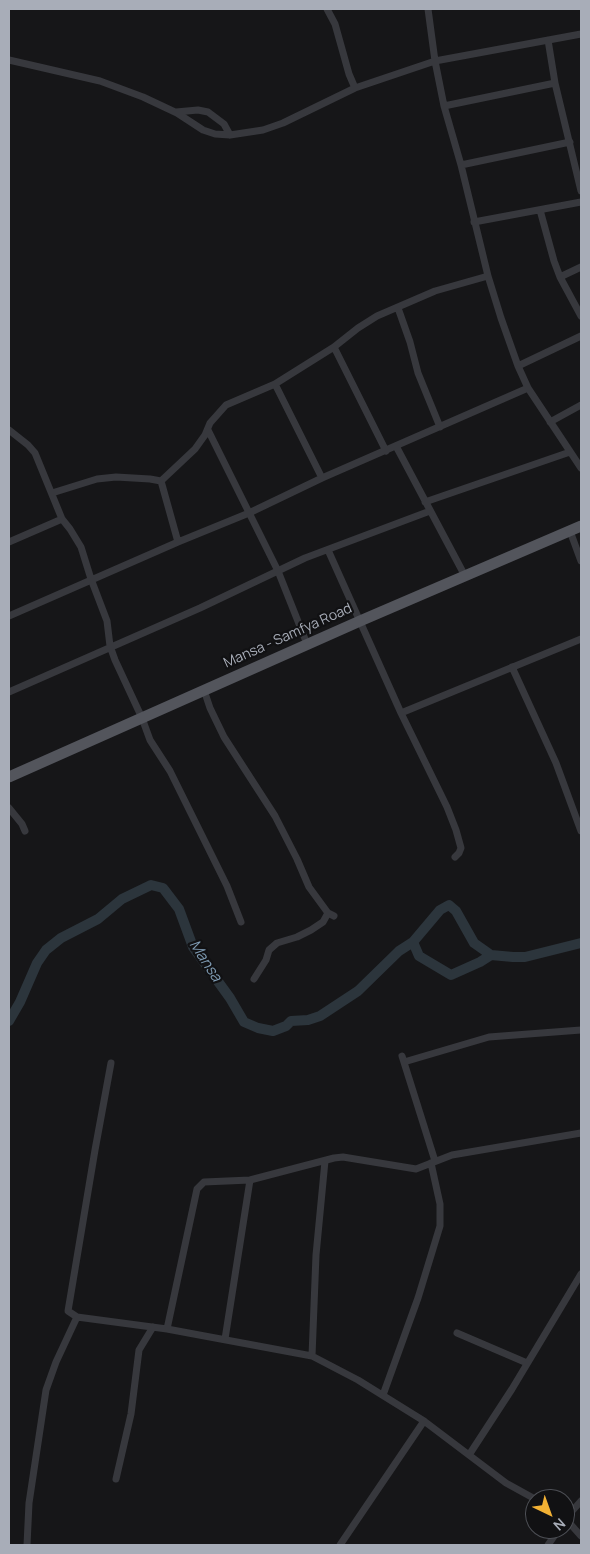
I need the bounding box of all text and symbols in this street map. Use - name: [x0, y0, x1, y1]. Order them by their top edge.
- street label: Mansa - Samfya Road: [221, 600, 355, 672]
- water label: Mansa: [185, 937, 225, 985]
- north arrow: [525, 1489, 575, 1539]
- text: N: [550, 1514, 570, 1535]

